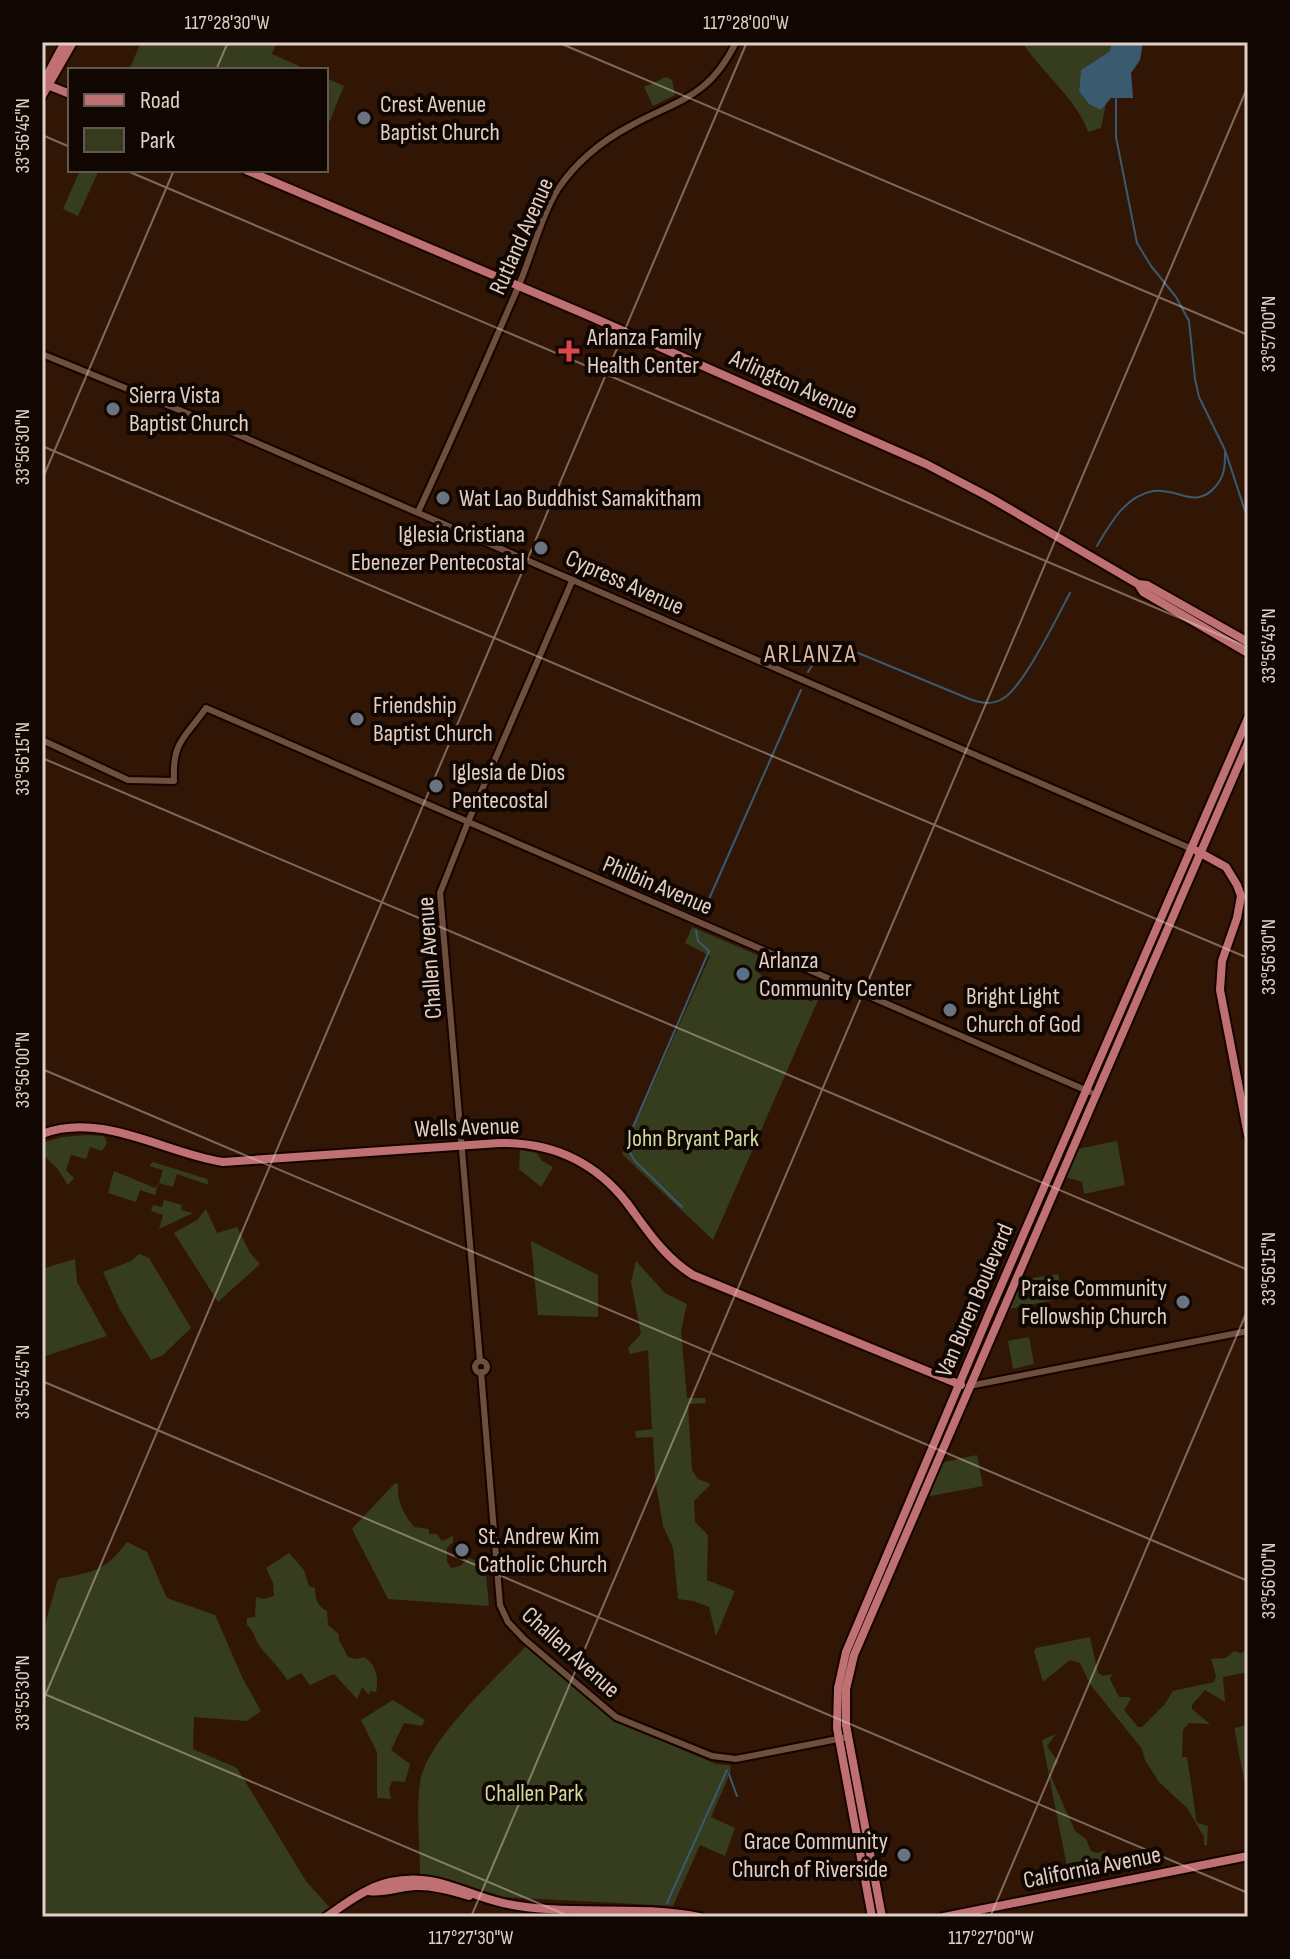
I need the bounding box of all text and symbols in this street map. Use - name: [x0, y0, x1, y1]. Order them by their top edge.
- text: 117°28'30"W: [185, 11, 269, 35]
- text: 117°28'00"W: [703, 11, 789, 35]
- legend: [68, 68, 328, 172]
- text: Road: [140, 86, 180, 115]
- place label: Crest Avenue Baptist Church: [380, 90, 500, 147]
- text: 33°56'45"N: [11, 98, 35, 174]
- marker: Crest Avenue Baptist Church: [355, 109, 373, 127]
- text: Park: [140, 126, 175, 155]
- street label: Rutland Avenue: [483, 173, 560, 299]
- text: 33°57'00"N: [1257, 296, 1281, 372]
- place label: Arlanza Family Health Center: [586, 323, 702, 380]
- marker: Arlanza Family Health Center: [558, 340, 580, 362]
- street label: Arlington Avenue: [725, 343, 862, 425]
- place label: Sierra Vista Baptist Church: [129, 381, 249, 438]
- marker: Sierra Vista Baptist Church: [104, 400, 122, 418]
- text: 33°56'30"N: [11, 409, 35, 485]
- place label: Wat Lao Buddhist Samakitham: [459, 484, 702, 513]
- marker: Wat Lao Buddhist Samakitham: [434, 489, 452, 507]
- place label: Iglesia Cristiana Ebenezer Pentecostal: [351, 520, 525, 577]
- marker: Iglesia Cristiana Ebenezer Pentecostal: [532, 539, 550, 557]
- street label: Cypress Avenue: [561, 544, 688, 621]
- text: 33°56'45"N: [1257, 608, 1281, 684]
- district label: ARLANZA: [763, 639, 858, 670]
- place label: Friendship Baptist Church: [373, 691, 493, 748]
- marker: Friendship Baptist Church: [348, 710, 366, 728]
- text: 33°56'15"N: [11, 722, 35, 796]
- place label: Iglesia de Dios Pentecostal: [452, 758, 565, 815]
- marker: Iglesia de Dios Pentecostal: [427, 777, 445, 795]
- street label: Philbin Avenue: [599, 849, 717, 922]
- street label: Challen Avenue: [411, 896, 448, 1020]
- text: 33°56'30"N: [1257, 919, 1281, 995]
- place label: Arlanza Community Center: [758, 946, 912, 1003]
- marker: Arlanza Community Center: [734, 965, 752, 983]
- place label: Bright Light Church of God: [966, 982, 1081, 1039]
- marker: Bright Light Church of God: [941, 1001, 959, 1019]
- text: 33°56'00"N: [11, 1032, 35, 1108]
- street label: Wells Avenue: [414, 1111, 520, 1144]
- park label: John Bryant Park: [626, 1124, 759, 1153]
- street label: Van Buren Boulevard: [929, 1219, 1020, 1381]
- text: 33°56'15"N: [1257, 1232, 1281, 1306]
- place label: Praise Community Fellowship Church: [1021, 1274, 1167, 1331]
- marker: Praise Community Fellowship Church: [1174, 1293, 1192, 1311]
- text: 33°55'45"N: [11, 1345, 35, 1419]
- place label: St. Andrew Kim Catholic Church: [478, 1522, 607, 1579]
- marker: St. Andrew Kim Catholic Church: [453, 1541, 471, 1559]
- text: 33°56'00"N: [1257, 1543, 1281, 1619]
- street label: Challen Avenue: [515, 1601, 626, 1704]
- text: 33°55'30"N: [11, 1655, 35, 1731]
- park label: Challen Park: [485, 1779, 583, 1808]
- place label: Grace Community Church of Riverside: [732, 1827, 888, 1884]
- street label: California Avenue: [1021, 1840, 1163, 1895]
- marker: Grace Community Church of Riverside: [895, 1846, 913, 1864]
- text: 117°27'30"W: [429, 1926, 513, 1950]
- text: 117°27'00"W: [948, 1926, 1034, 1950]

